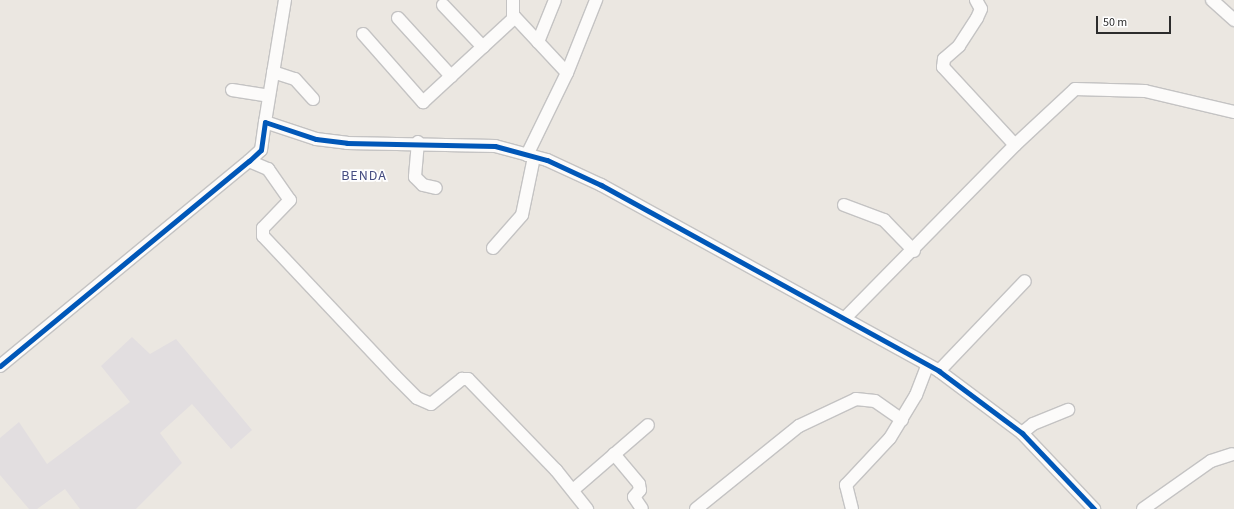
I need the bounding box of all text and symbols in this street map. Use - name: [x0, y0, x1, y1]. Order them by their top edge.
- scale bar: [1098, 8, 1173, 34]
- text: 50 m: [1103, 14, 1127, 31]
- district label: BENDA: [341, 168, 387, 184]

